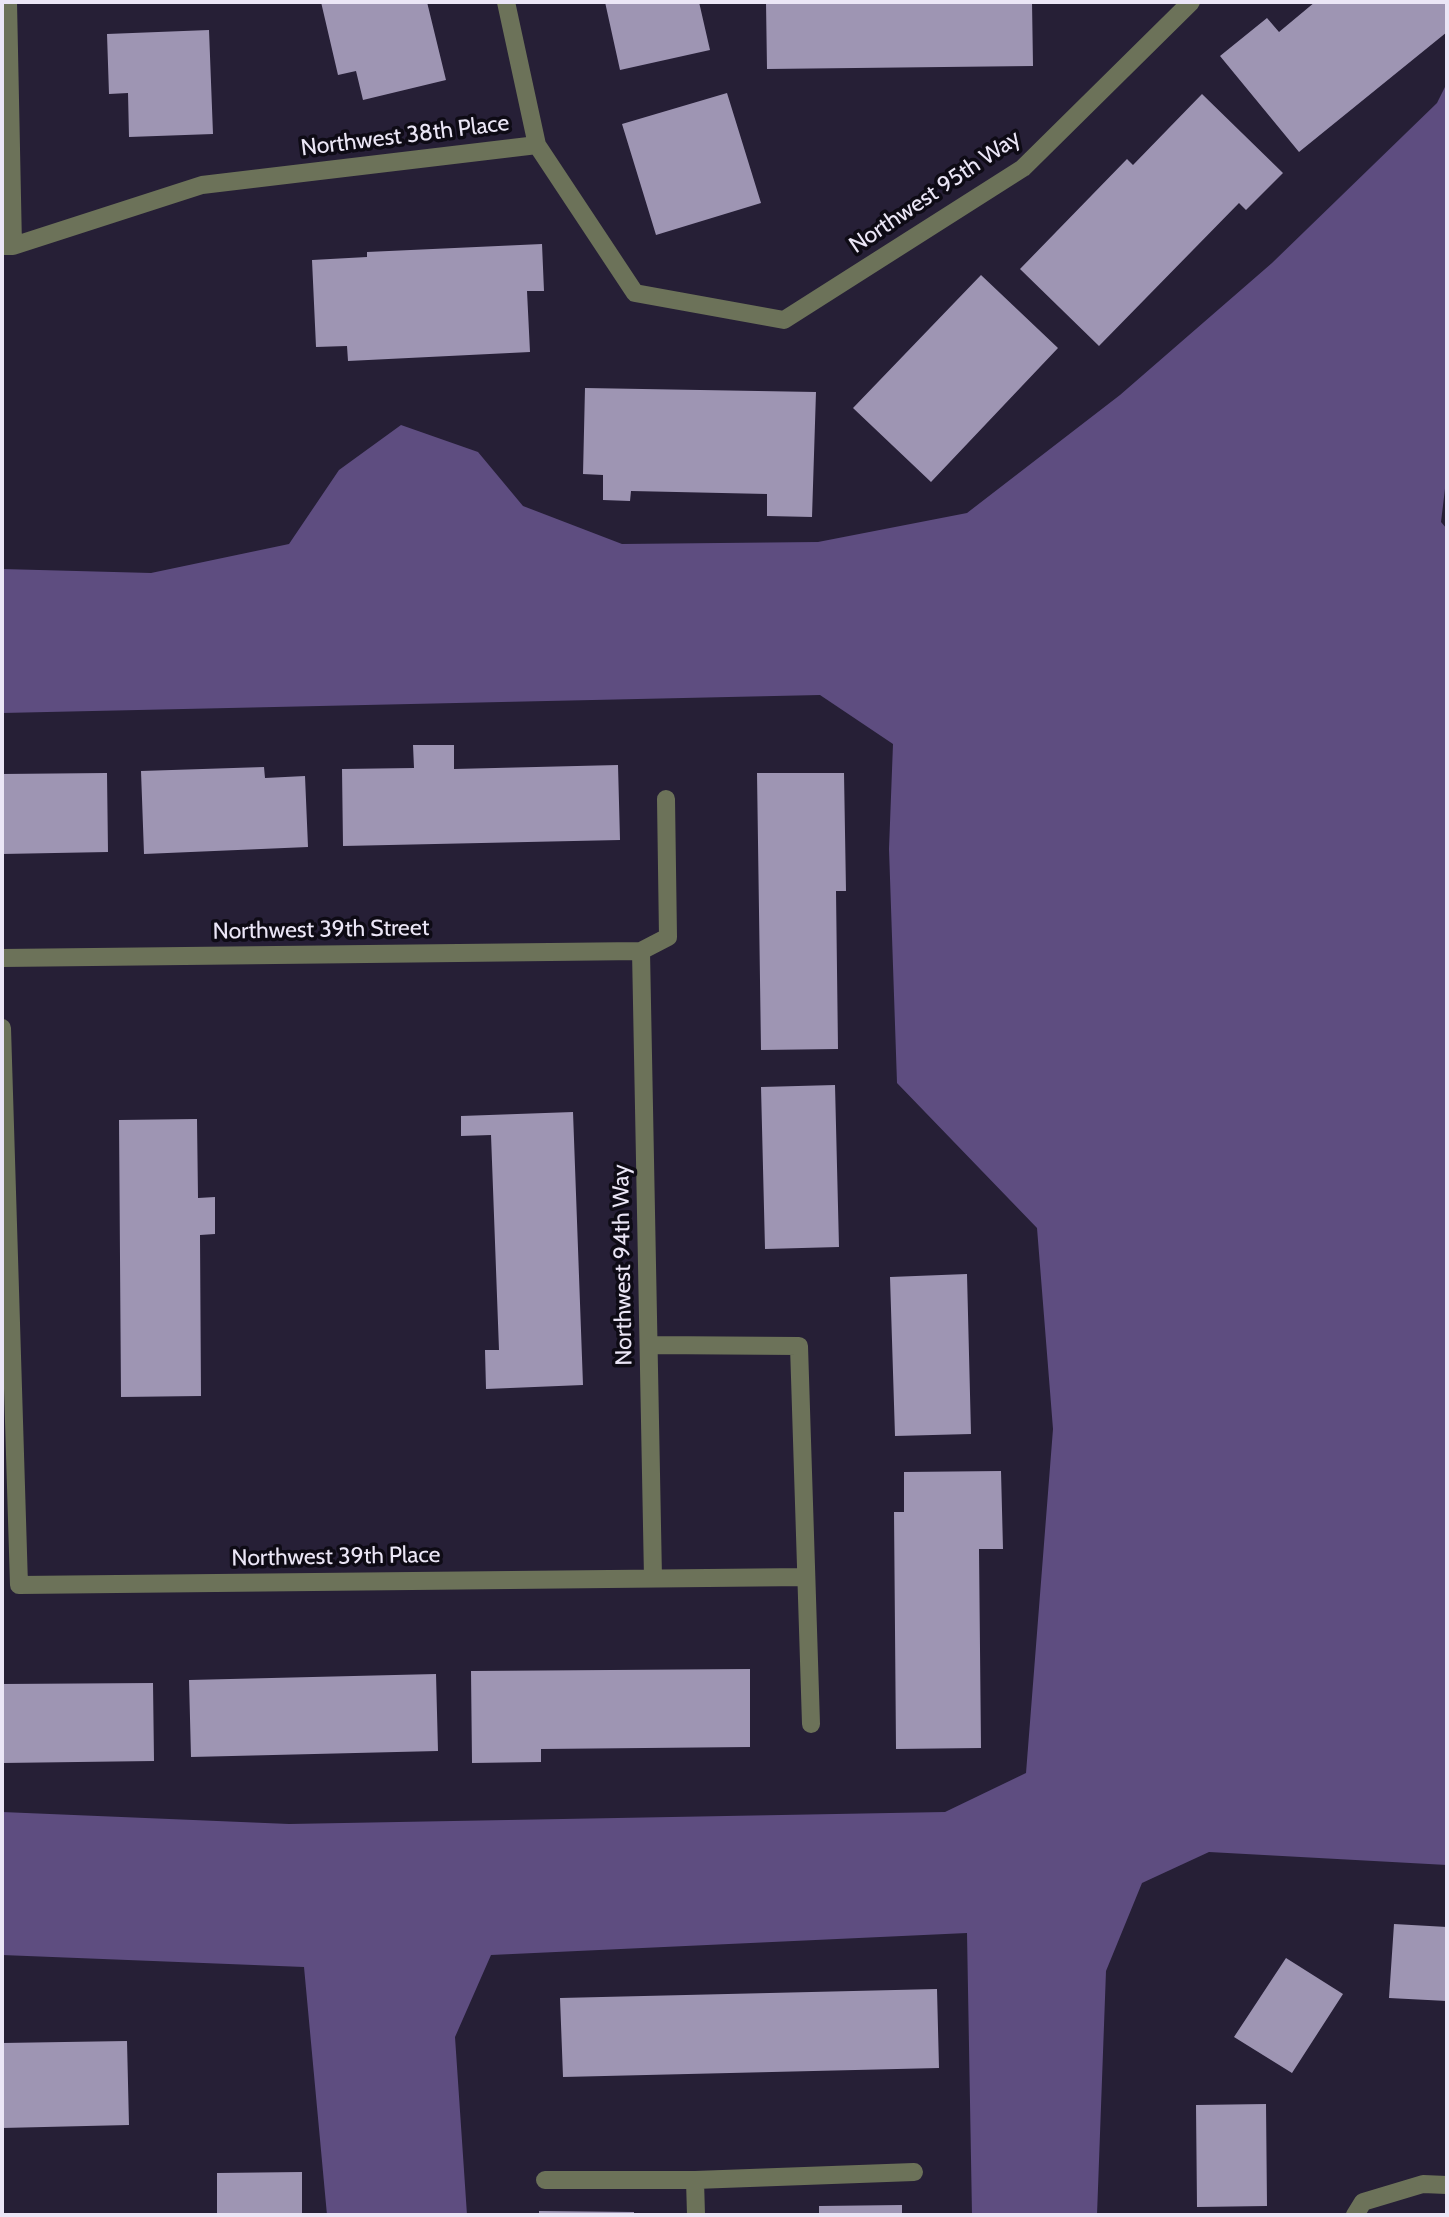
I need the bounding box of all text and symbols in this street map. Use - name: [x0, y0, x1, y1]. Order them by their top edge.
- street label: Northwest 38th Place: [299, 110, 511, 162]
- street label: Northwest 95th Way: [844, 124, 1026, 260]
- street label: Northwest 39th Street: [212, 914, 430, 946]
- street label: Northwest 94th Way: [607, 1164, 639, 1366]
- street label: Northwest 39th Place: [231, 1541, 441, 1573]

